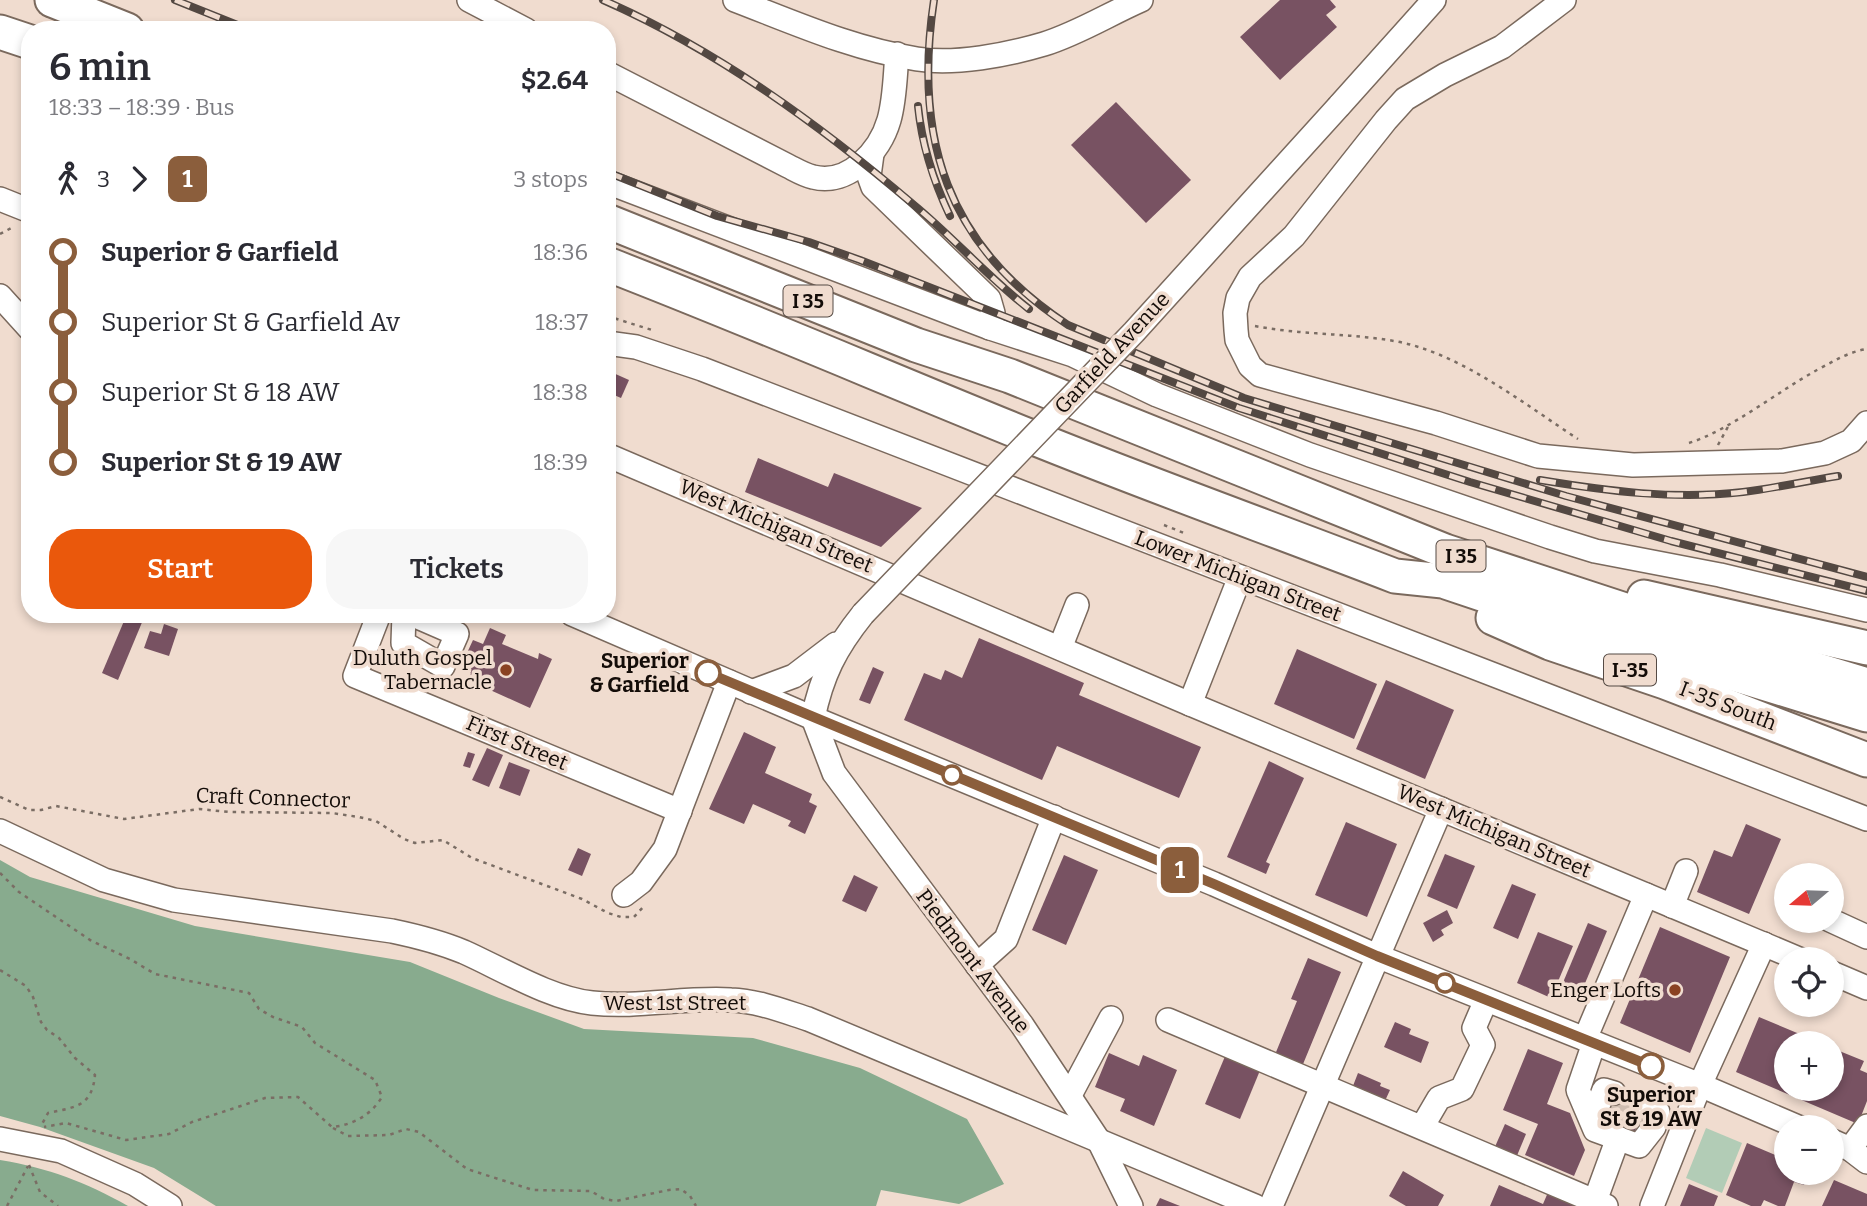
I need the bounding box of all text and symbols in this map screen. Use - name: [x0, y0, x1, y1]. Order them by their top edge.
- text: 6 min: [49, 44, 151, 90]
- text: $2.64: [521, 65, 588, 96]
- text: 18:33 – 18:39 · Bus: [49, 93, 235, 121]
- icon: walk: [49, 160, 87, 198]
- icon: forward: [120, 160, 158, 198]
- text: 3: [97, 165, 110, 193]
- text: 1: [182, 165, 193, 193]
- text: 3 stops: [513, 165, 588, 193]
- text: Superior & Garfield: [101, 237, 338, 268]
- text: 18:36: [533, 238, 588, 266]
- road number: I 35: [784, 286, 832, 316]
- street label: Garfield Avenue: [1049, 287, 1175, 419]
- text: Superior St & Garfield Av: [101, 307, 400, 338]
- text: 18:37: [535, 308, 588, 336]
- text: Superior St & 18 AW: [101, 377, 340, 408]
- text: 18:38: [533, 378, 588, 406]
- text: Superior St & 19 AW: [101, 447, 342, 478]
- text: 18:39: [533, 448, 588, 476]
- street label: West Michigan Street: [675, 473, 877, 579]
- street label: Lower Michigan Street: [1131, 525, 1345, 627]
- button: Start: [49, 529, 312, 609]
- button: Tickets: [326, 529, 588, 609]
- road number: I 35: [1436, 540, 1486, 572]
- place label: Duluth Gospel Tabernacle: [353, 645, 492, 695]
- place label: Superior & Garfield: [589, 648, 689, 698]
- road number: I-35: [1604, 654, 1656, 685]
- marker: Superior & Garfield: [695, 660, 721, 686]
- marker: Duluth Gospel Tabernacle: [498, 662, 514, 678]
- street label: I-35 South: [1676, 676, 1780, 736]
- street label: First Street: [462, 710, 572, 776]
- unlabelled marker: [942, 765, 962, 785]
- street label: West Michigan Street: [1393, 778, 1595, 884]
- street label: Craft Connector: [195, 782, 351, 814]
- line badge: 1: [1157, 847, 1203, 893]
- text: 1: [1175, 856, 1185, 884]
- north arrow: [1774, 863, 1844, 933]
- map controls: [1774, 863, 1844, 1185]
- street label: Piedmont Avenue: [910, 884, 1036, 1038]
- button: locate: [1774, 947, 1844, 1017]
- unlabelled marker: [1435, 973, 1455, 993]
- place label: Enger Lofts: [1550, 977, 1661, 1003]
- marker: Enger Lofts: [1667, 982, 1683, 998]
- street label: West 1st Street: [604, 990, 747, 1016]
- button: +: [1774, 1031, 1844, 1101]
- marker: Superior St & 19 AW: [1638, 1053, 1664, 1079]
- place label: Superior St & 19 AW: [1600, 1082, 1703, 1132]
- button: −: [1774, 1115, 1844, 1185]

